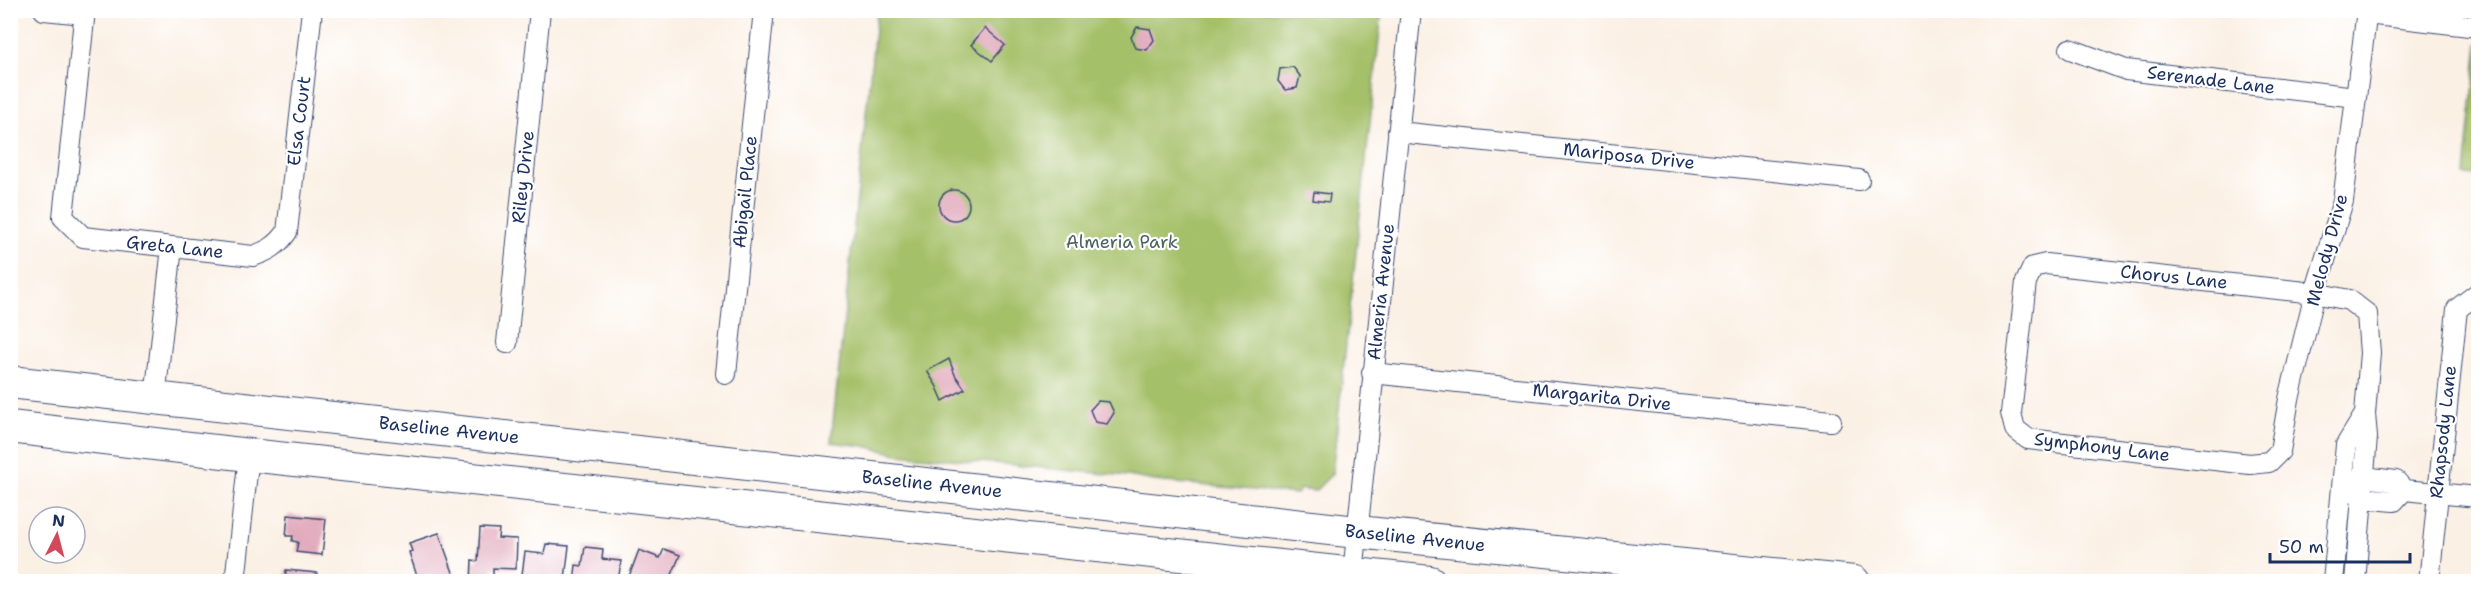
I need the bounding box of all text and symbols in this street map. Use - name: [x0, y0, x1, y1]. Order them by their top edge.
- street label: Serenade Lane: [2146, 60, 2276, 100]
- street label: Elsa Court: [282, 75, 316, 167]
- street label: Riley Drive: [506, 129, 540, 225]
- street label: Abigail Place: [727, 135, 763, 249]
- street label: Mariposa Drive: [1562, 137, 1696, 175]
- street label: Melody Drive: [2301, 191, 2353, 309]
- street label: Almeria Avenue: [1362, 223, 1400, 361]
- street label: Greta Lane: [125, 230, 225, 264]
- park label: Almeria Park: [1066, 230, 1178, 254]
- street label: Chorus Lane: [2119, 259, 2229, 295]
- street label: Rhapsody Lane: [2424, 364, 2462, 500]
- street label: Margarita Drive: [1531, 378, 1673, 416]
- street label: Baseline Avenue: [378, 411, 520, 449]
- street label: Symphony Lane: [2033, 427, 2171, 467]
- street label: Baseline Avenue: [861, 465, 1003, 503]
- north arrow: [27, 505, 87, 565]
- text: N: [51, 509, 66, 532]
- street label: Baseline Avenue: [1344, 519, 1486, 557]
- scale bar: [2270, 526, 2410, 564]
- text: 50 m: [2279, 535, 2324, 559]

